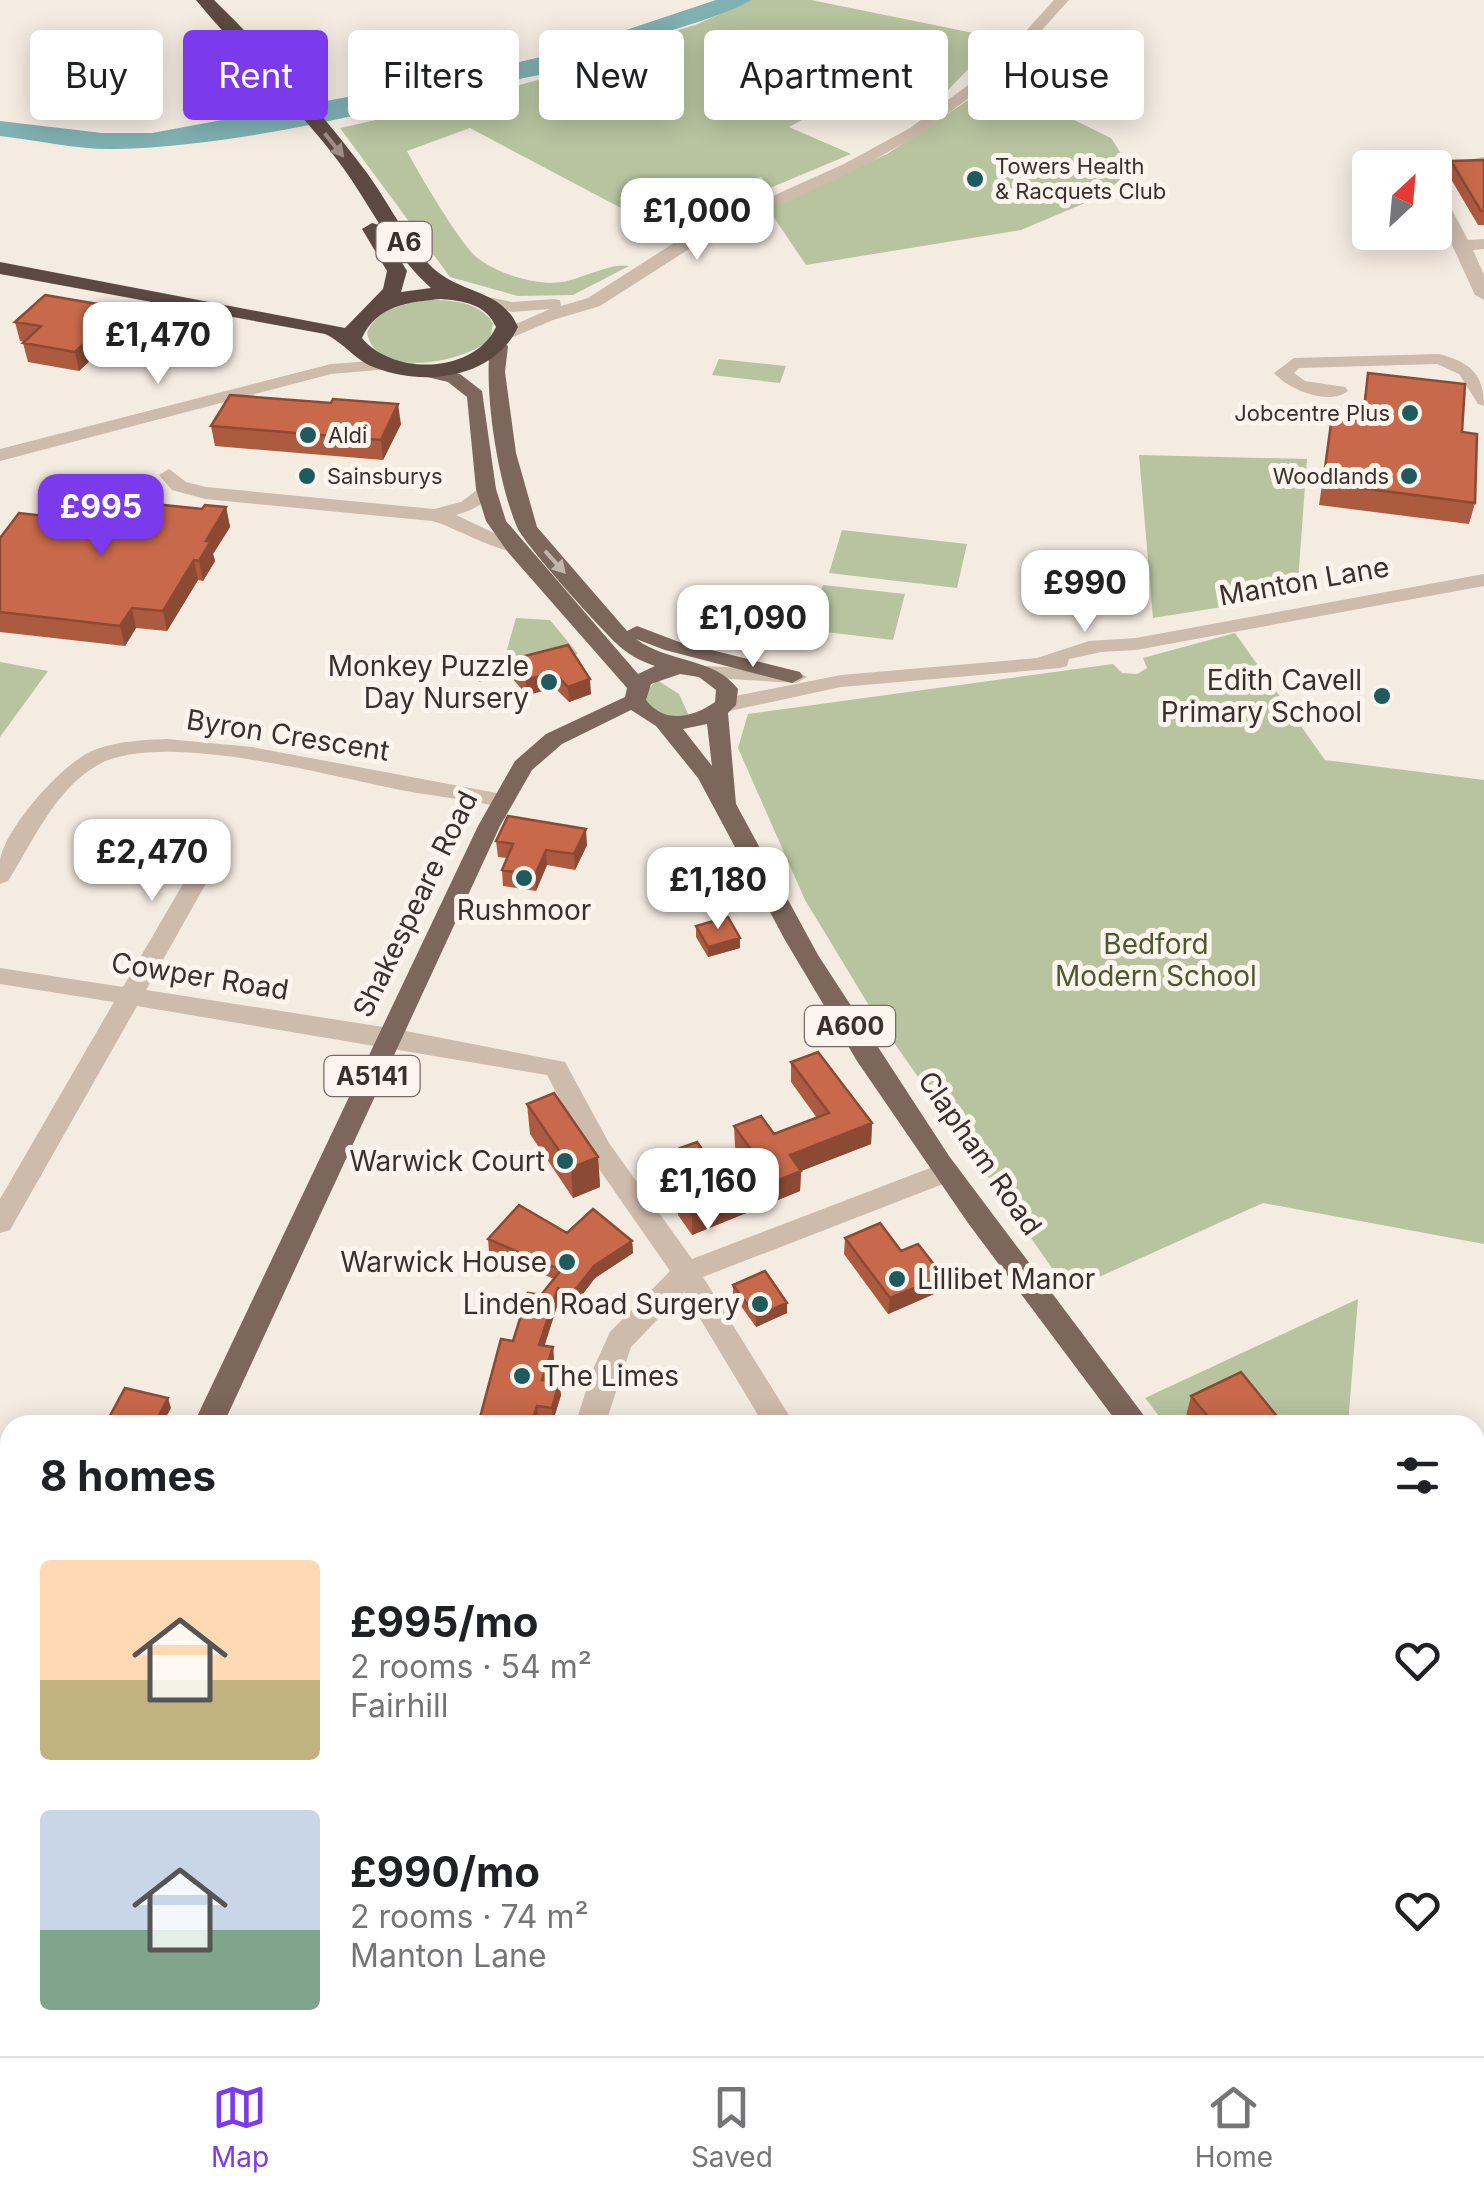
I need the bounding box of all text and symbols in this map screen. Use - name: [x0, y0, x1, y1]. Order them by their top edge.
- chip: Buy: [30, 30, 163, 120]
- chip: Rent: [183, 30, 328, 120]
- chip: Filters: [348, 30, 519, 120]
- chip: New: [539, 30, 684, 120]
- chip: Apartment: [704, 30, 948, 120]
- chip: House: [968, 30, 1144, 120]
- one-way arrow: [323, 132, 344, 157]
- north arrow: [1352, 150, 1452, 250]
- map controls: [1352, 150, 1452, 250]
- place label: Towers Health & Racquets Club: [995, 153, 1166, 204]
- marker: Towers Health & Racquets Club: [964, 168, 986, 190]
- pin: £1,000: [616, 178, 778, 263]
- text: £1,000: [643, 191, 751, 230]
- road number: A6: [376, 222, 432, 262]
- pin: £1,470: [77, 302, 239, 387]
- text: £1,470: [105, 315, 211, 354]
- place label: Jobcentre Plus: [1234, 400, 1390, 426]
- marker: Jobcentre Plus: [1399, 402, 1421, 424]
- place label: Aldi: [328, 422, 367, 448]
- marker: Aldi: [297, 424, 319, 446]
- place label: Sainsburys: [327, 463, 443, 489]
- place label: Woodlands: [1273, 463, 1389, 489]
- marker: Sainsburys: [296, 465, 318, 487]
- marker: Woodlands: [1398, 465, 1420, 487]
- pin: £995: [42, 474, 160, 559]
- text: £995: [60, 487, 142, 526]
- street label: Manton Lane: [1216, 549, 1392, 613]
- one-way arrow: [543, 550, 566, 574]
- pin: £990: [1026, 550, 1144, 635]
- text: £990: [1043, 563, 1127, 602]
- pin: £1,090: [672, 585, 834, 670]
- text: £1,090: [699, 598, 807, 637]
- place label: Monkey Puzzle Day Nursery: [328, 649, 529, 715]
- place label: Edith Cavell Primary School: [1161, 663, 1362, 729]
- marker: Monkey Puzzle Day Nursery: [538, 671, 560, 693]
- marker: Edith Cavell Primary School: [1371, 685, 1393, 707]
- street label: Byron Crescent: [184, 702, 392, 768]
- street label: Shakespeare Road: [345, 785, 485, 1023]
- pin: £2,470: [71, 819, 233, 904]
- text: £2,470: [96, 832, 208, 871]
- pin: £1,180: [637, 847, 799, 932]
- text: £1,180: [669, 860, 767, 899]
- marker: Rushmoor: [513, 867, 535, 889]
- place label: Rushmoor: [457, 893, 591, 927]
- park label: Bedford Modern School: [1055, 927, 1257, 993]
- street label: Cowper Road: [109, 945, 291, 1007]
- road number: A600: [805, 1006, 895, 1046]
- road number: A5141: [324, 1056, 420, 1096]
- street label: Clapham Road: [911, 1064, 1049, 1242]
- place label: Warwick Court: [349, 1144, 545, 1178]
- pin: £1,160: [627, 1148, 789, 1233]
- marker: Warwick Court: [554, 1150, 576, 1172]
- text: £1,160: [659, 1161, 757, 1200]
- place label: Warwick House: [340, 1245, 547, 1279]
- marker: Warwick House: [556, 1251, 578, 1273]
- place label: Lillibet Manor: [917, 1262, 1095, 1296]
- marker: Lillibet Manor: [886, 1268, 908, 1290]
- place label: Linden Road Surgery: [463, 1287, 740, 1321]
- marker: Linden Road Surgery: [749, 1293, 771, 1315]
- place label: The Limes: [542, 1359, 679, 1393]
- marker: The Limes: [511, 1365, 533, 1387]
- icon: filters: [1390, 1448, 1445, 1503]
- text: 8 homes: [40, 1450, 216, 1501]
- text: £995/mo: [350, 1596, 539, 1647]
- icon: home: [120, 1600, 240, 1720]
- icon: heart: [1390, 1633, 1445, 1688]
- text: 2 rooms · 54 m²: [350, 1647, 592, 1686]
- text: Fairhill: [350, 1686, 449, 1725]
- text: £990/mo: [350, 1846, 540, 1897]
- icon: home: [120, 1850, 240, 1970]
- icon: heart: [1390, 1883, 1445, 1938]
- text: 2 rooms · 74 m²: [350, 1897, 589, 1936]
- text: Manton Lane: [350, 1936, 547, 1975]
- tab: Map: [211, 2080, 269, 2174]
- tab: Saved: [691, 2080, 773, 2174]
- tab: Home: [1195, 2080, 1273, 2174]

